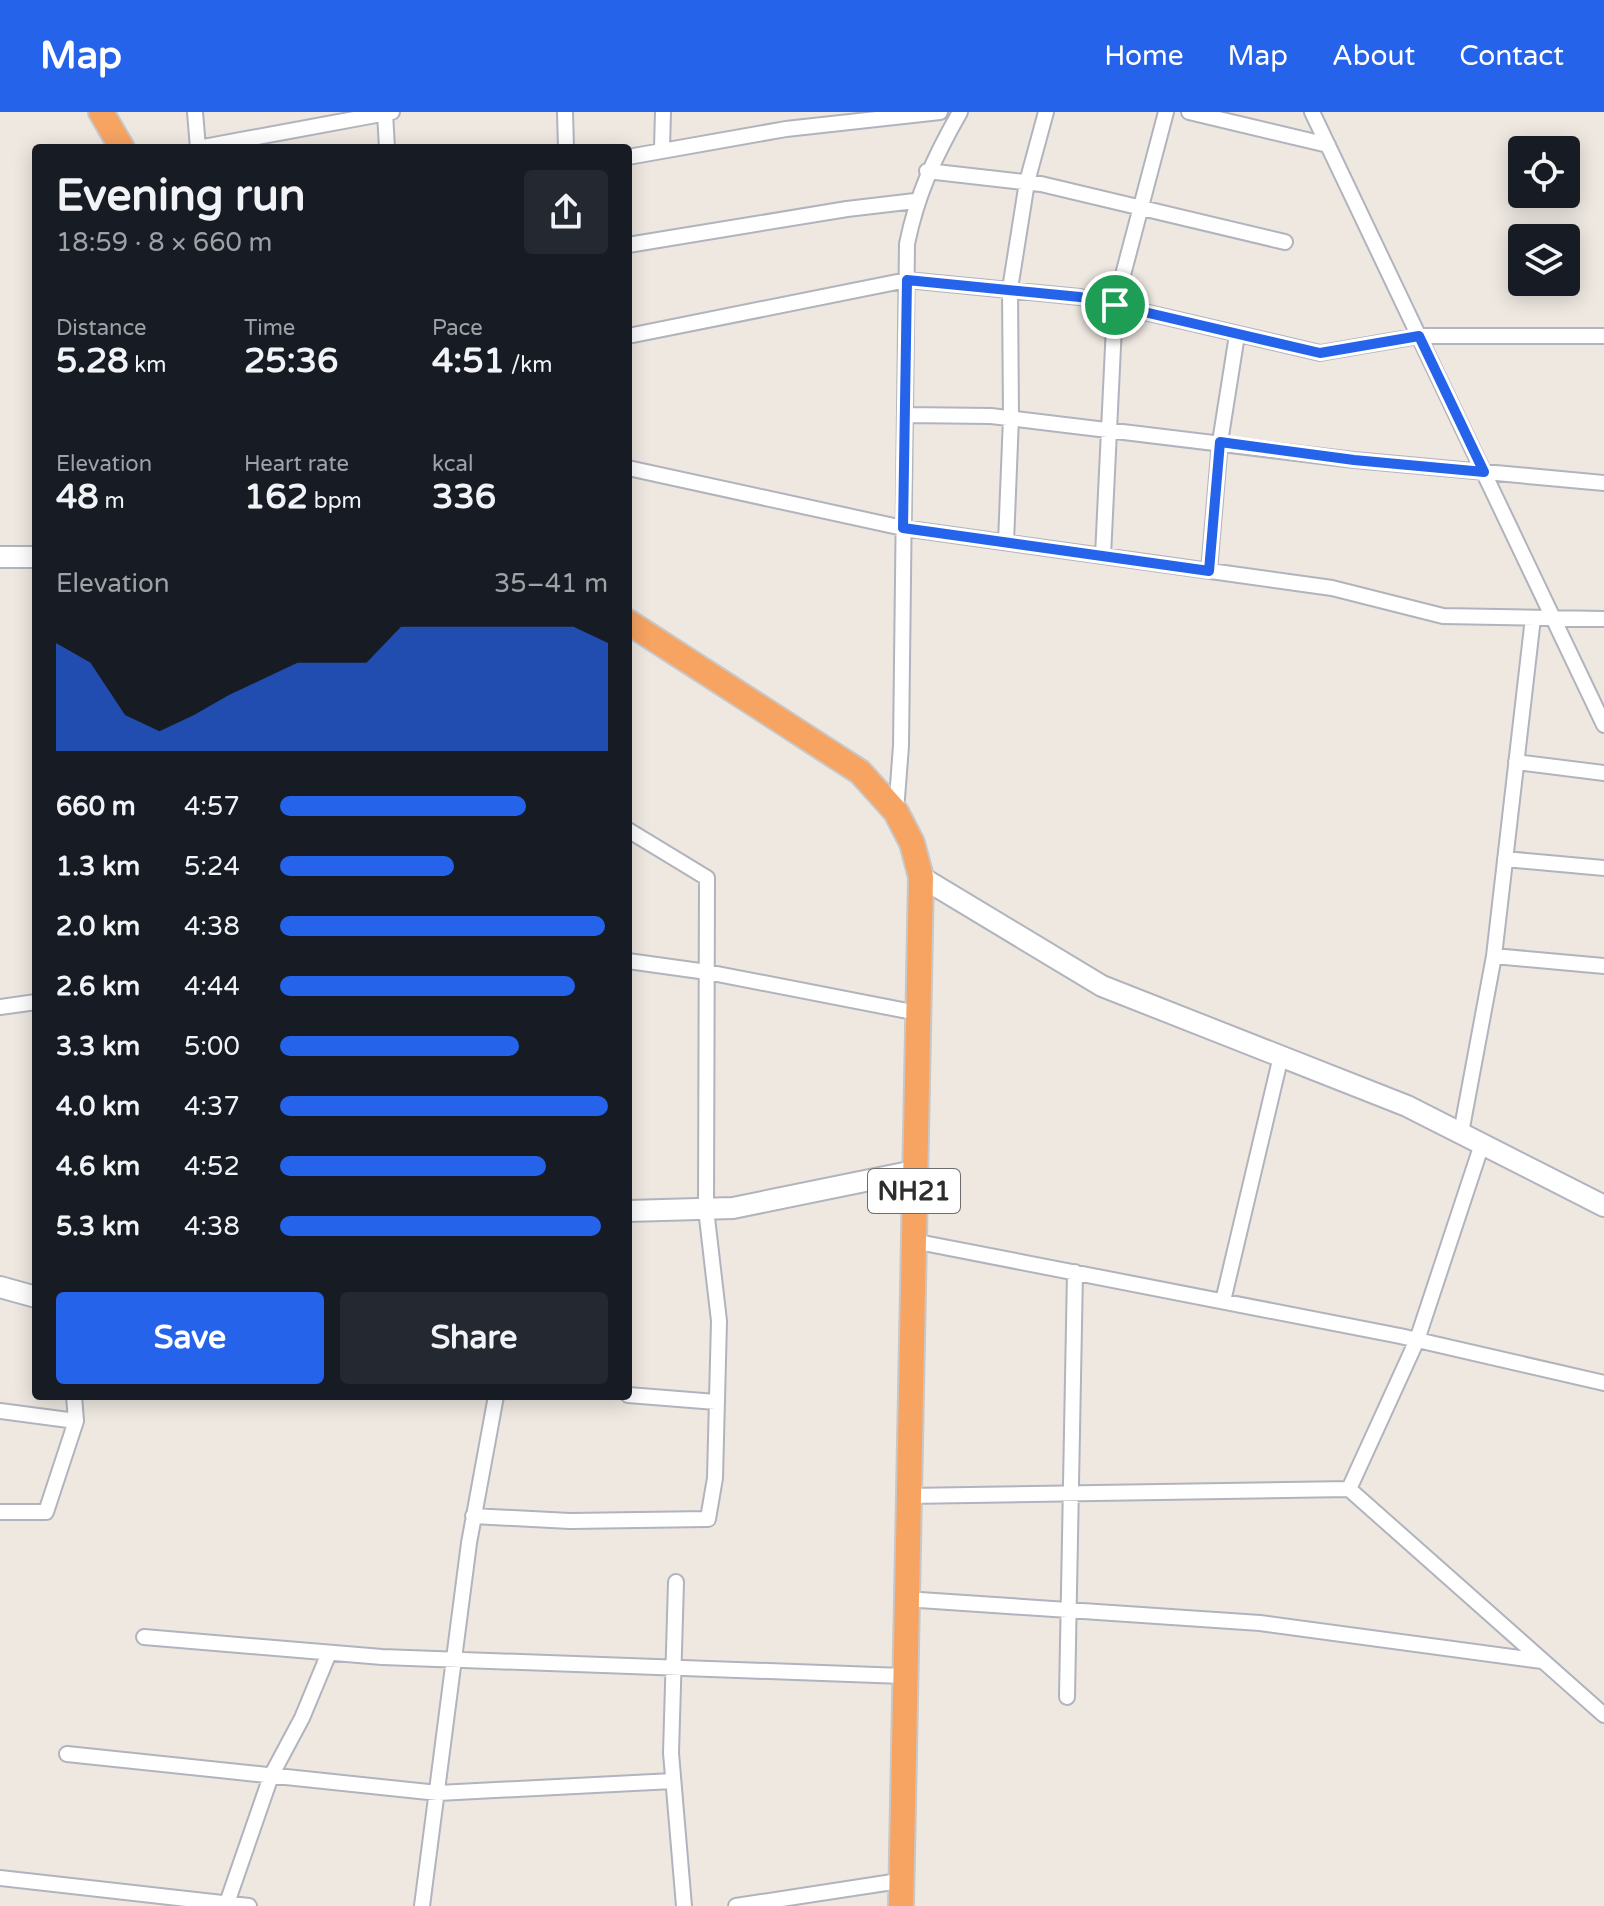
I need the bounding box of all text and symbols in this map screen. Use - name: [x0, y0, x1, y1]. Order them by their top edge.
- text: Map: [40, 33, 122, 79]
- text: Home: [1104, 39, 1184, 73]
- text: Map: [1228, 39, 1288, 73]
- text: About: [1332, 39, 1415, 73]
- text: Contact: [1459, 39, 1564, 73]
- map controls: [1508, 136, 1580, 296]
- button: locate: [1508, 136, 1580, 208]
- text: Evening run: [56, 170, 305, 223]
- button: share: [524, 170, 608, 254]
- button: layers: [1508, 224, 1580, 296]
- text: 18:59 · 8 × 660 m: [56, 227, 272, 258]
- pin: [1081, 271, 1149, 339]
- icon: arrive: [1093, 283, 1137, 327]
- text: Distance: [56, 315, 147, 341]
- text: Time: [244, 315, 295, 341]
- text: Pace: [432, 315, 483, 341]
- text: 5.28: [56, 341, 129, 382]
- text: 25:36: [244, 341, 338, 382]
- text: 4:51: [432, 341, 505, 382]
- text: km: [129, 352, 166, 378]
- text: /km: [505, 352, 553, 378]
- text: Elevation: [56, 451, 152, 477]
- text: Heart rate: [244, 451, 349, 477]
- text: kcal: [432, 451, 473, 477]
- text: 48: [56, 477, 99, 518]
- text: 162: [244, 477, 308, 518]
- text: 336: [432, 477, 496, 518]
- text: m: [99, 488, 125, 514]
- text: bpm: [308, 488, 362, 514]
- text: Elevation: [56, 568, 170, 599]
- text: 35–41 m: [494, 568, 608, 599]
- text: 660 m: [56, 791, 136, 822]
- text: 4:57: [184, 791, 240, 822]
- text: 1.3 km: [56, 851, 140, 882]
- text: 5:24: [184, 851, 240, 882]
- text: 2.0 km: [56, 911, 140, 942]
- text: 4:38: [184, 911, 240, 942]
- text: 2.6 km: [56, 971, 140, 1002]
- text: 4:44: [184, 971, 240, 1002]
- text: 3.3 km: [56, 1031, 140, 1062]
- text: 5:00: [184, 1031, 240, 1062]
- text: 4.0 km: [56, 1091, 140, 1122]
- text: 4:37: [184, 1091, 240, 1122]
- text: 4.6 km: [56, 1151, 140, 1182]
- text: 4:52: [184, 1151, 240, 1182]
- road number: NH21: [868, 1169, 960, 1213]
- text: 5.3 km: [56, 1211, 140, 1242]
- text: 4:38: [184, 1211, 240, 1242]
- button: Save: [56, 1292, 324, 1384]
- button: Share: [340, 1292, 608, 1384]

